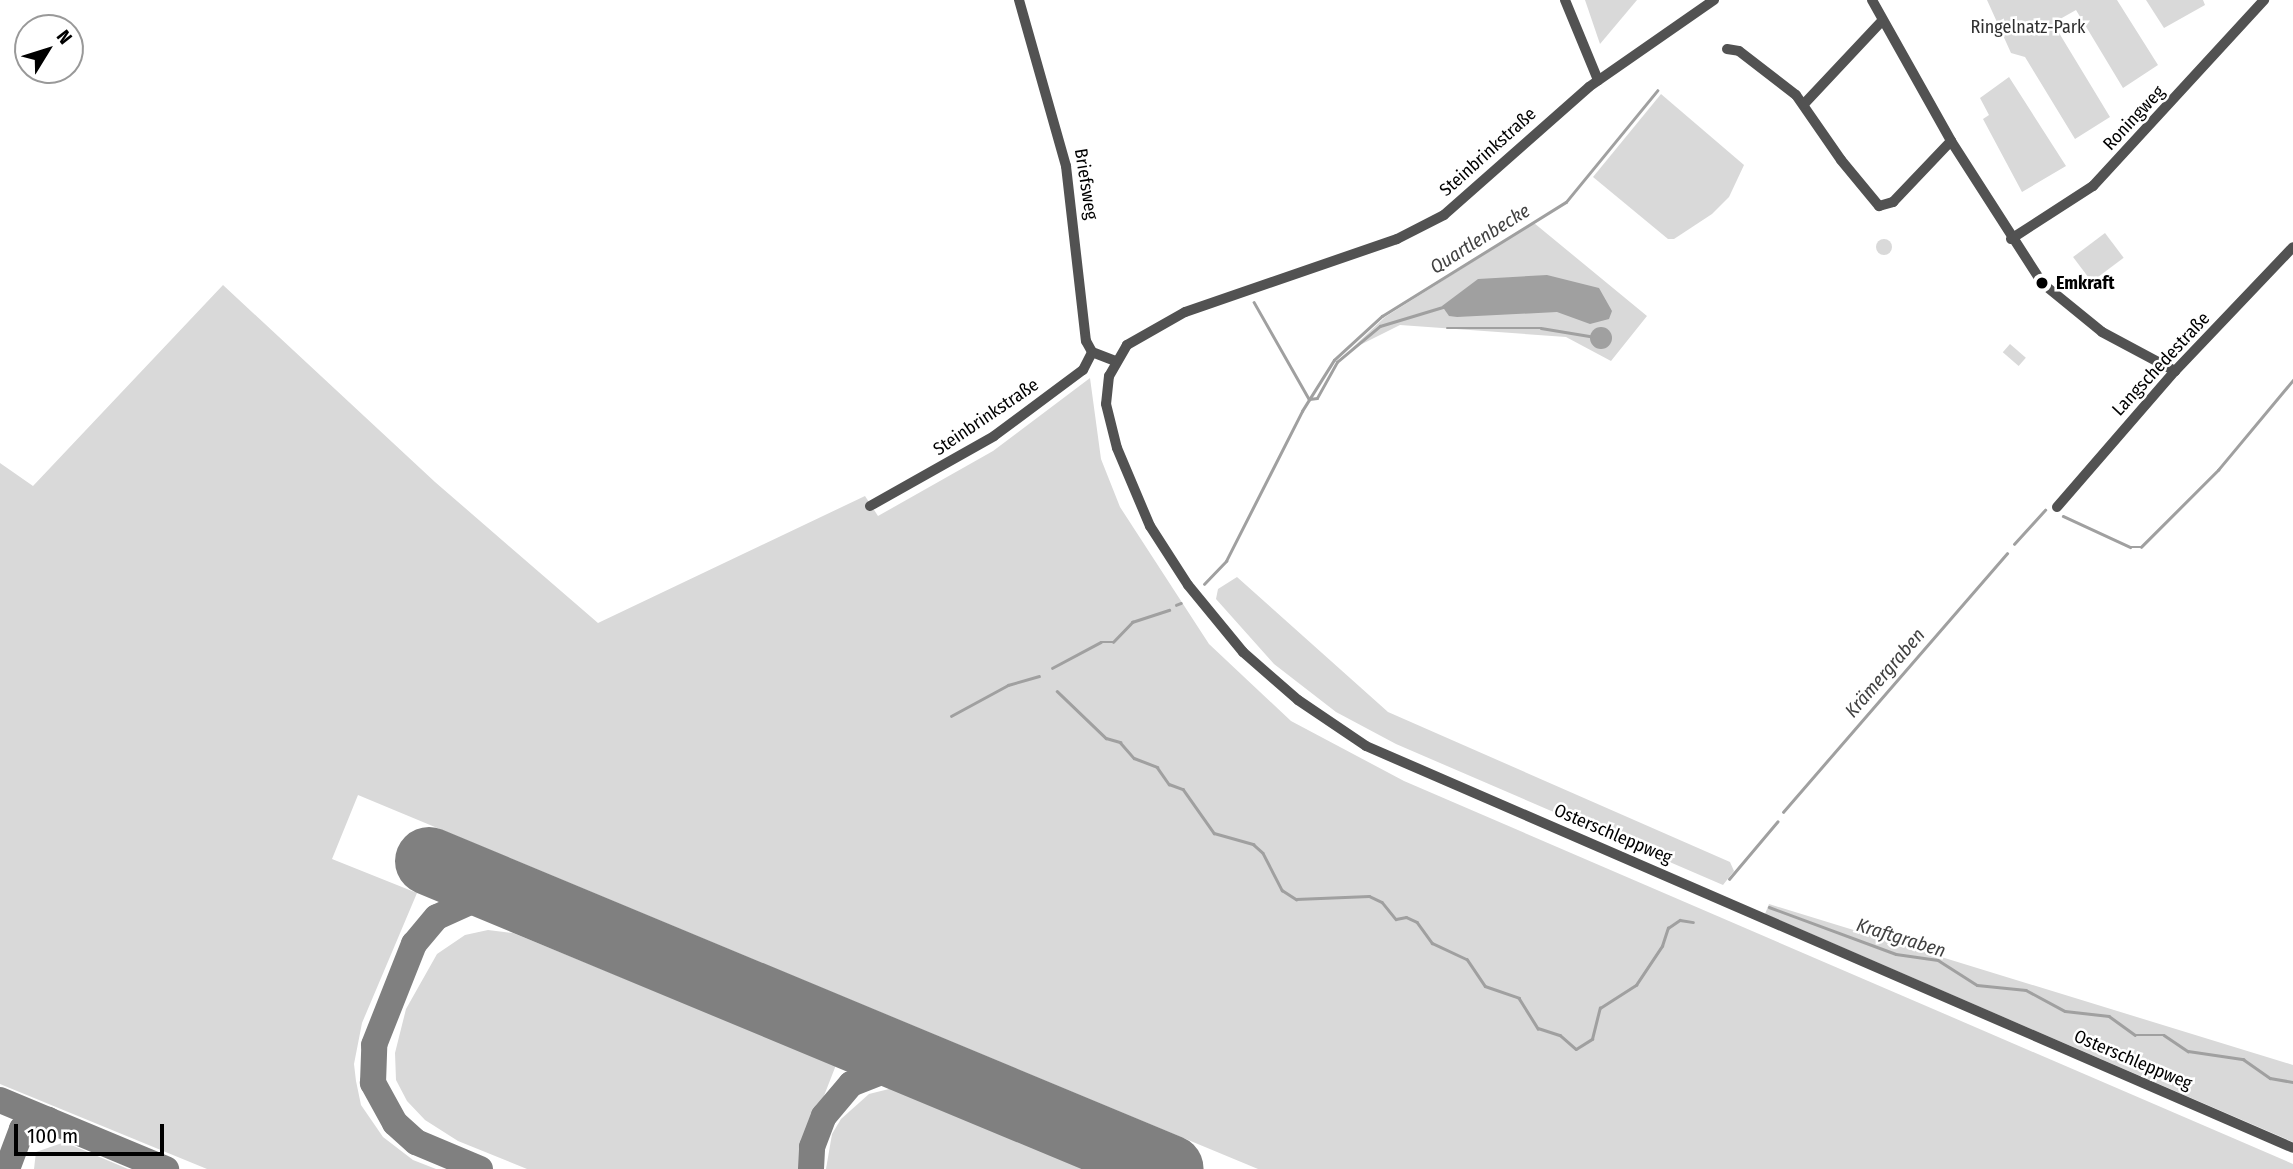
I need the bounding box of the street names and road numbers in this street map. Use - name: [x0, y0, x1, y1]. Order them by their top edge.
- street label: Roningweg: [2099, 81, 2169, 155]
- street label: Steinbrinkstraße: [1435, 103, 1541, 201]
- street label: Briefsweg: [1070, 147, 1102, 221]
- street label: Langschedestraße: [2108, 308, 2214, 420]
- street label: Steinbrinkstraße: [929, 374, 1043, 460]
- street label: Osterschleppweg: [1551, 799, 1675, 869]
- street label: Osterschleppweg: [2071, 1025, 2195, 1095]

